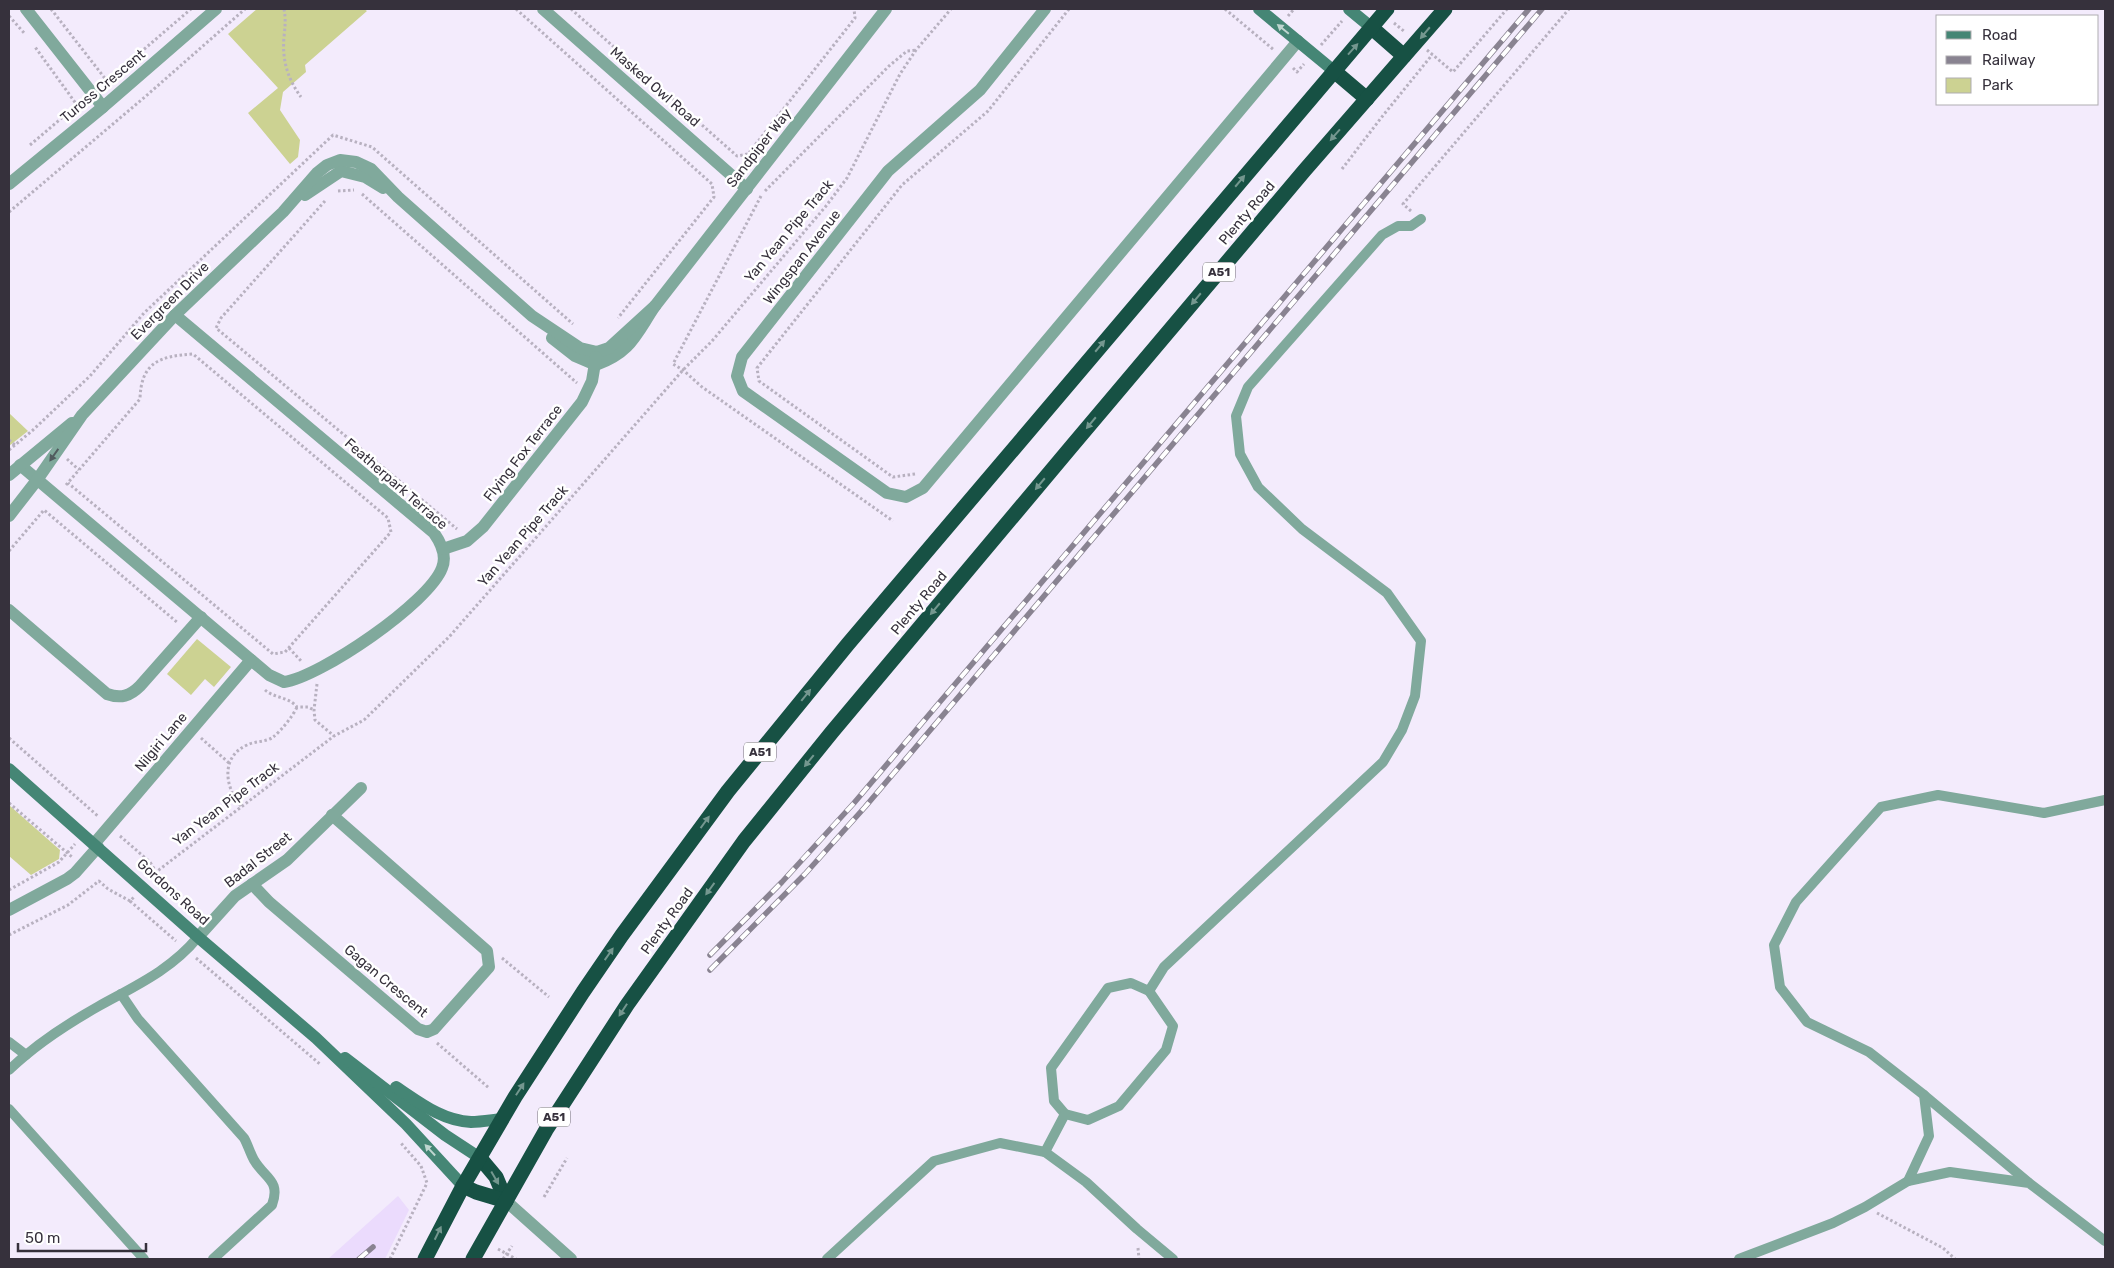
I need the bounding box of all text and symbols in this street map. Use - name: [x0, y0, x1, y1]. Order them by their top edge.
- legend: [1936, 15, 2099, 105]
- one-way arrow: [1276, 23, 1289, 34]
- one-way arrow: [1419, 26, 1430, 39]
- text: Road: [1982, 26, 2018, 44]
- street label: Masked Owl Road: [607, 43, 703, 131]
- one-way arrow: [1347, 44, 1359, 56]
- street label: Tuross Crescent: [57, 45, 149, 126]
- text: Railway: [1982, 51, 2036, 69]
- text: Park: [1982, 76, 2013, 94]
- street label: Sandpiper Way: [723, 105, 795, 191]
- one-way arrow: [1329, 129, 1341, 141]
- one-way arrow: [1234, 175, 1245, 188]
- street label: Yan Yean Pipe Track: [741, 176, 837, 286]
- street label: Plenty Road: [1215, 178, 1279, 248]
- street label: Wingspan Avenue: [760, 206, 844, 308]
- street label: Evergreen Drive: [127, 258, 213, 344]
- road number: A51: [1203, 262, 1235, 282]
- one-way arrow: [1191, 293, 1202, 305]
- one-way arrow: [1094, 340, 1105, 353]
- street label: Flying Fox Terrace: [480, 401, 566, 505]
- one-way arrow: [1086, 417, 1097, 430]
- street label: Featherpark Terrace: [341, 435, 451, 533]
- one-way arrow: [49, 449, 59, 462]
- one-way arrow: [1034, 478, 1045, 491]
- street label: Yan Yean Pipe Track: [474, 481, 572, 590]
- street label: Plenty Road: [887, 568, 951, 638]
- one-way arrow: [930, 602, 941, 615]
- one-way arrow: [801, 689, 812, 702]
- street label: Nilgiri Lane: [131, 709, 191, 775]
- road number: A51: [744, 742, 776, 762]
- one-way arrow: [804, 754, 815, 767]
- street label: Yan Yean Pipe Track: [169, 758, 283, 850]
- one-way arrow: [700, 815, 710, 829]
- street label: Badal Street: [221, 828, 295, 891]
- street label: Gordons Road: [133, 855, 213, 929]
- one-way arrow: [705, 882, 715, 896]
- street label: Plenty Road: [637, 884, 697, 958]
- street label: Gagan Crescent: [341, 941, 432, 1021]
- one-way arrow: [604, 947, 614, 960]
- one-way arrow: [619, 1004, 628, 1017]
- one-way arrow: [516, 1083, 525, 1096]
- road number: A51: [538, 1108, 570, 1126]
- one-way arrow: [424, 1144, 436, 1156]
- one-way arrow: [491, 1171, 500, 1185]
- scale bar: [18, 1220, 145, 1252]
- one-way arrow: [435, 1226, 443, 1240]
- text: 50 m: [25, 1229, 60, 1247]

